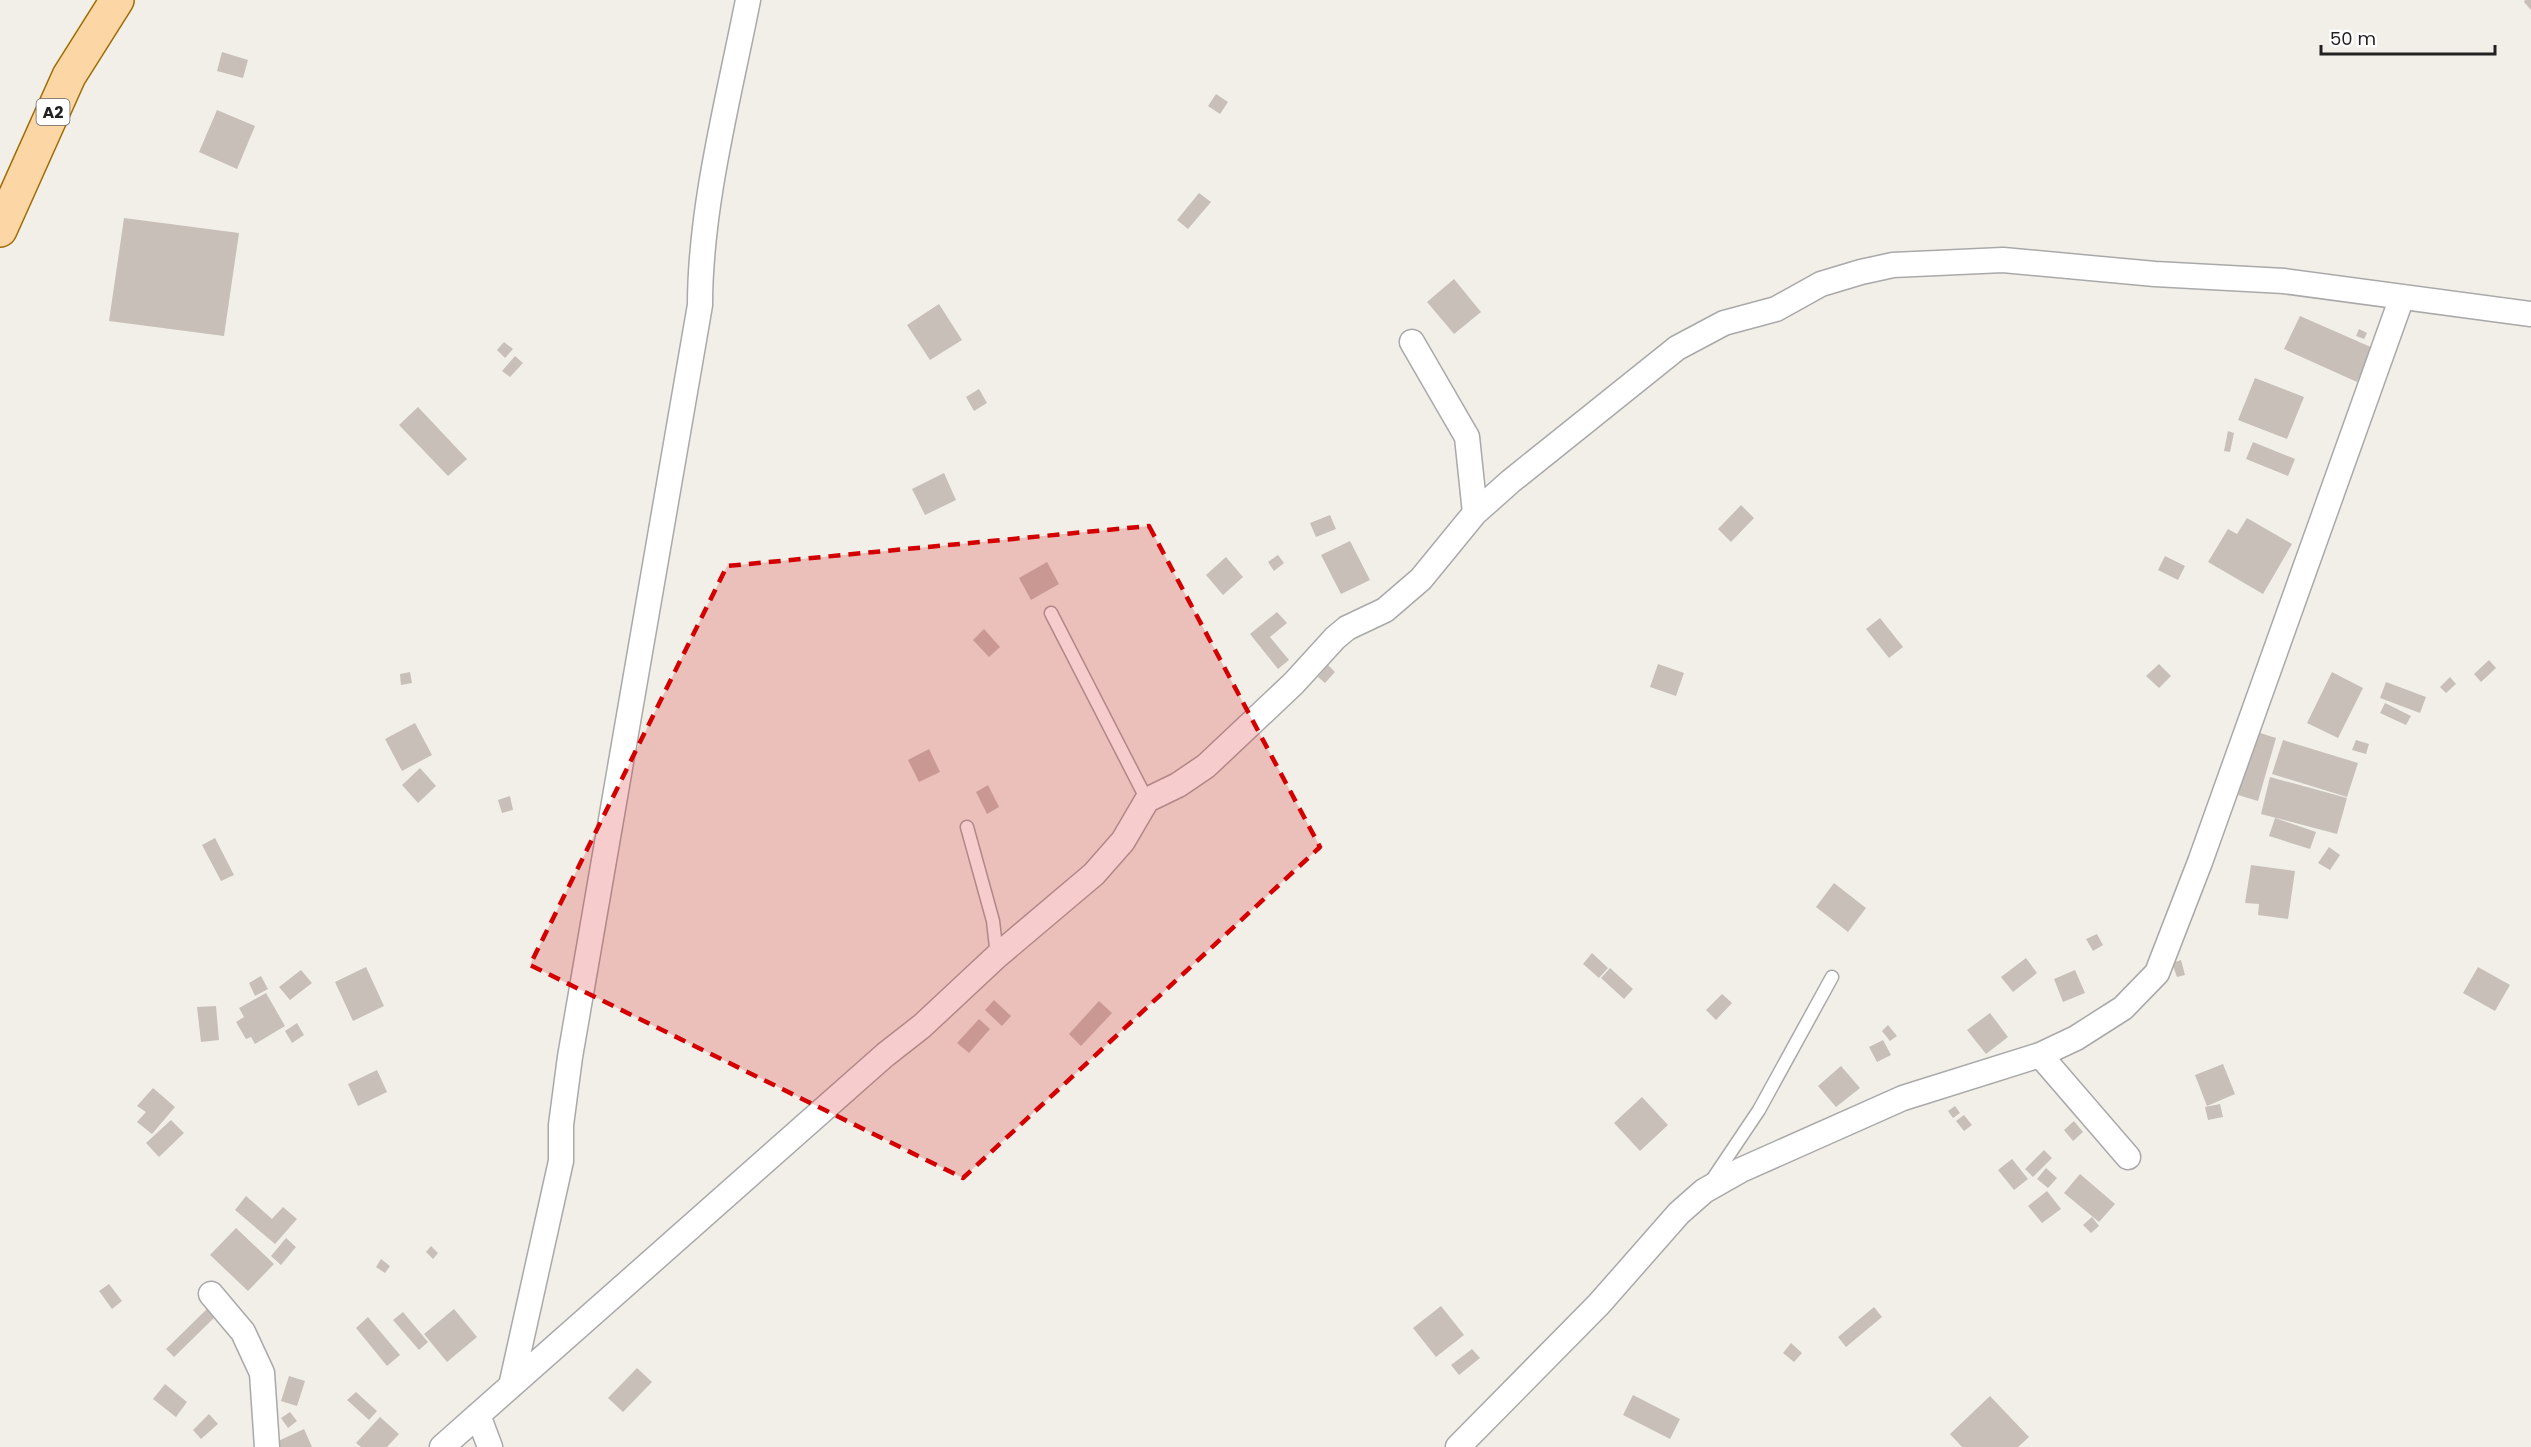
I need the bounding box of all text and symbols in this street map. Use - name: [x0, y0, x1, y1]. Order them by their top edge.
- scale bar: [2321, 18, 2495, 56]
- text: 50 m: [2330, 26, 2376, 51]
- road number: A2: [36, 99, 70, 125]

